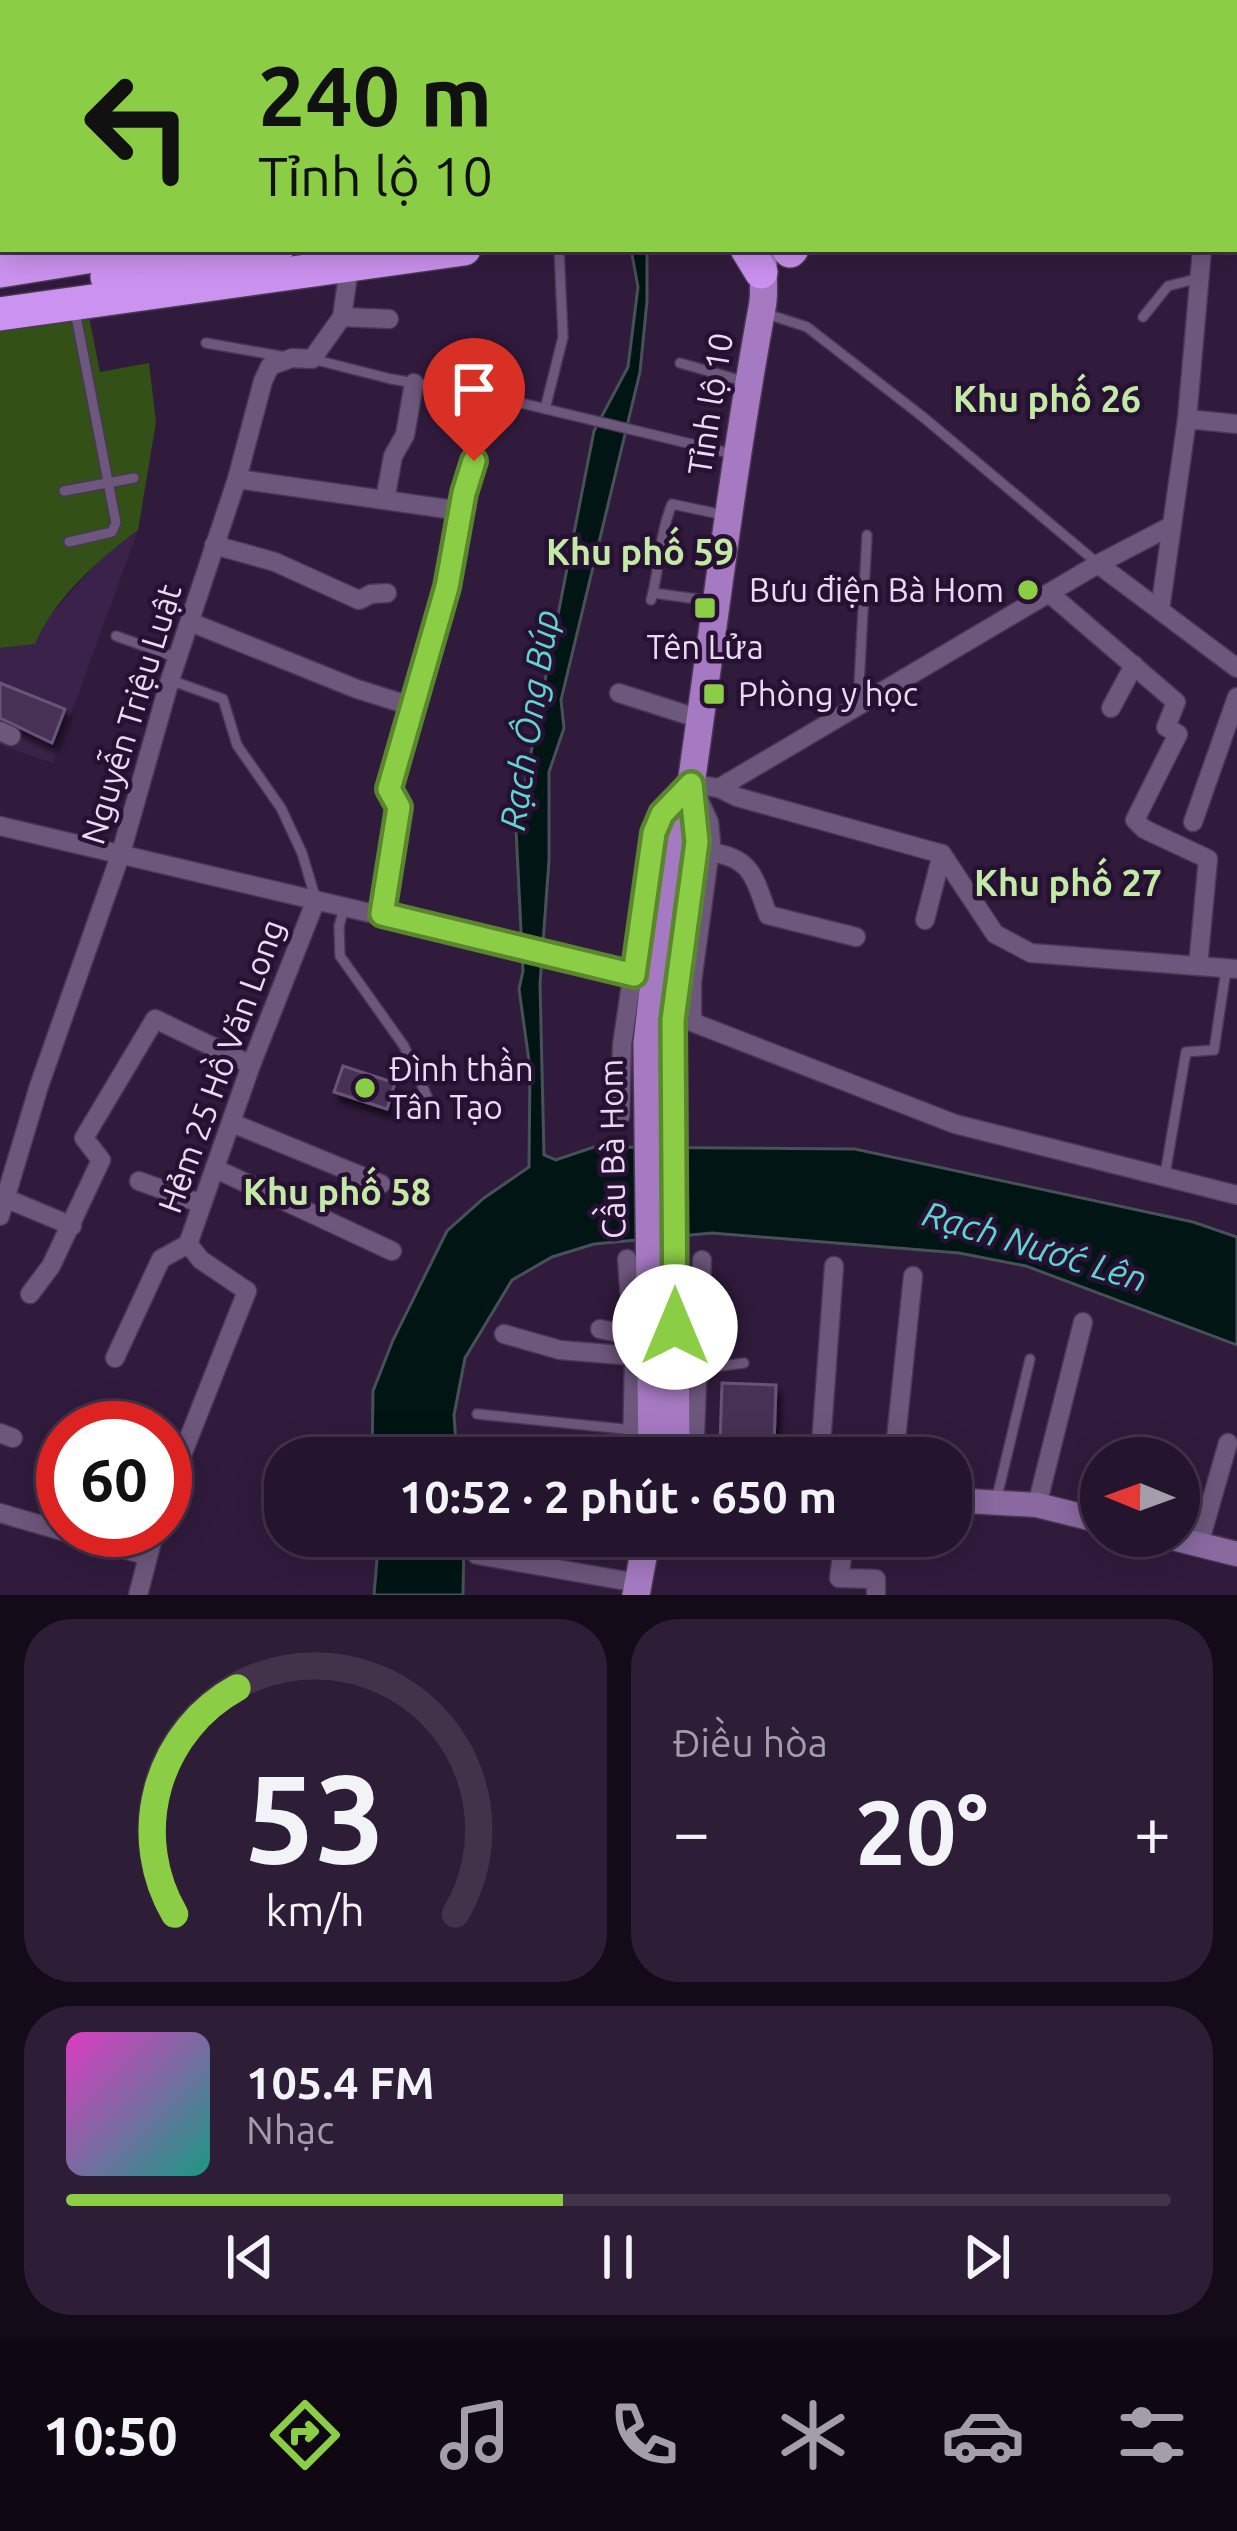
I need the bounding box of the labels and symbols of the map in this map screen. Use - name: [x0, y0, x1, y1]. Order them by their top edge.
- street label: Tỉnh lộ 10: [680, 330, 739, 478]
- pin: [423, 338, 525, 461]
- district label: Khu phố 26: [953, 373, 1141, 419]
- district label: Khu phố 59: [546, 526, 734, 572]
- place label: Bưu điện Bà Hom: [749, 571, 1004, 608]
- marker: Bưu điện Bà Hom: [1015, 577, 1041, 603]
- street label: Nguyễn Triệu Luật: [71, 579, 188, 848]
- marker: Tên Lửa: [692, 595, 718, 621]
- water label: Rạch Ông Búp: [491, 607, 566, 833]
- place label: Tên Lửa: [646, 628, 764, 665]
- place label: Phòng y học: [738, 675, 918, 712]
- marker: Phòng y học: [701, 681, 727, 707]
- district label: Khu phố 27: [974, 857, 1162, 903]
- street label: Hẻm 25 Hồ Văn Long: [146, 913, 291, 1218]
- place label: Đình thần Tân Tạo: [389, 1046, 534, 1125]
- street label: Cầu Bà Hom: [587, 1059, 632, 1239]
- marker: Đình thần Tân Tạo: [352, 1075, 378, 1101]
- district label: Khu phố 58: [243, 1166, 431, 1212]
- water label: Rạch Nước Lên: [918, 1192, 1152, 1299]
- position arrow: [612, 1264, 738, 1390]
- speed limit sign: 60: [36, 1401, 192, 1557]
- north arrow: [1080, 1437, 1200, 1557]

